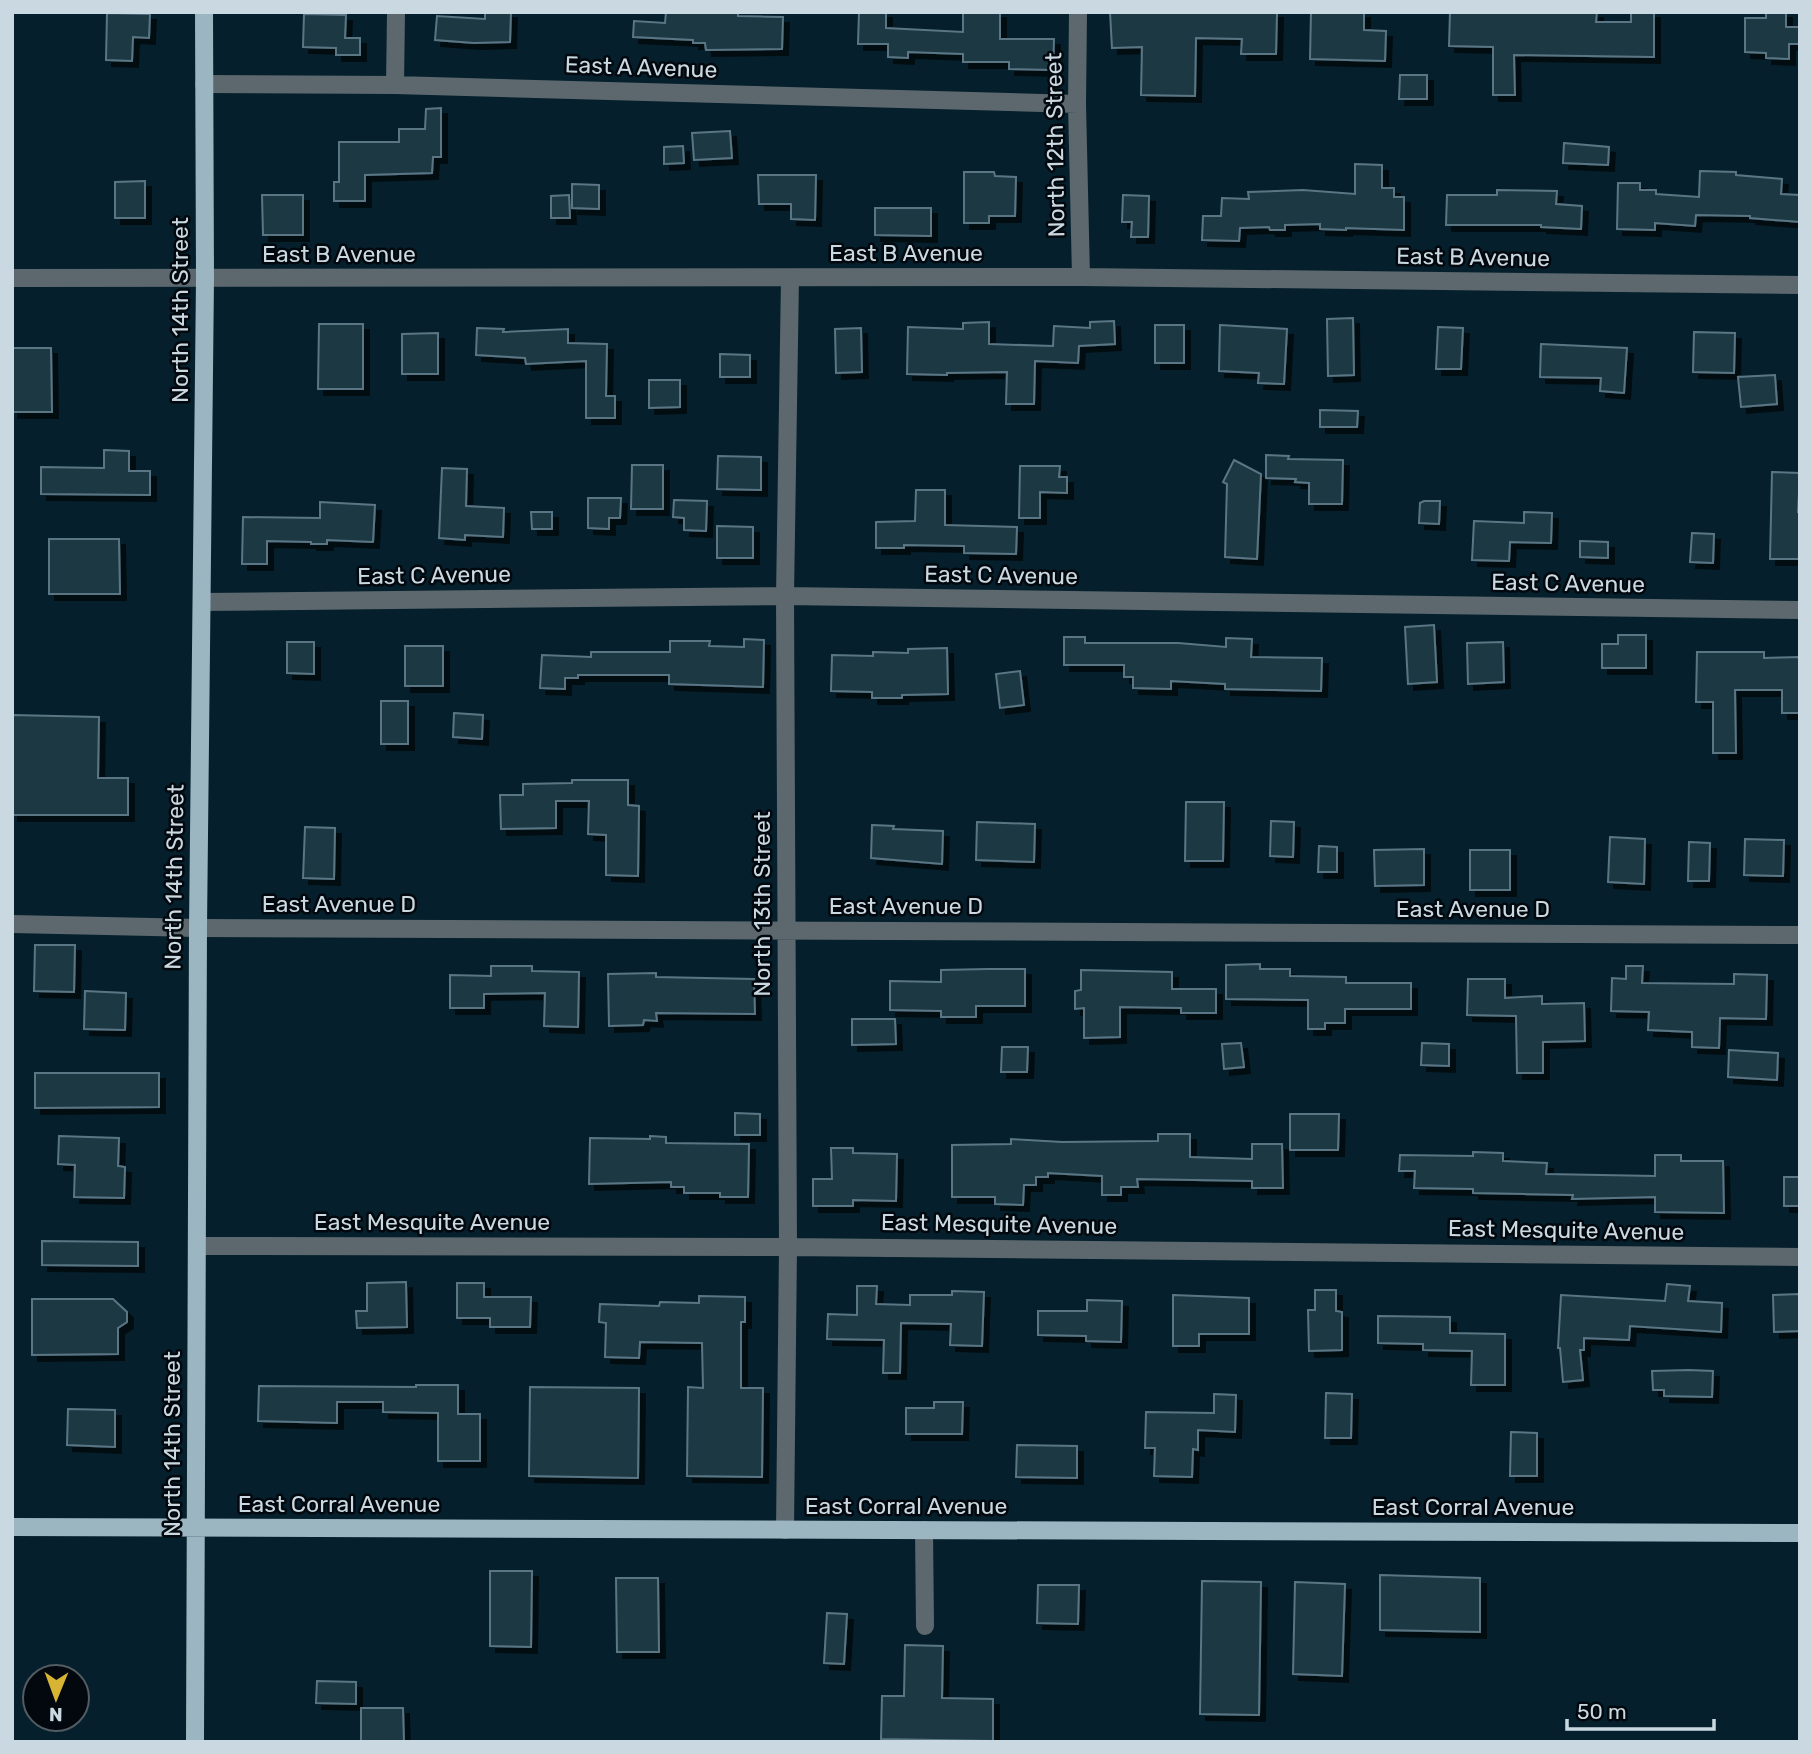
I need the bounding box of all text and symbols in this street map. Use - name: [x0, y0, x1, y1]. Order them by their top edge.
- street label: East A Avenue: [564, 50, 718, 84]
- street label: North 12th Street: [1039, 52, 1071, 238]
- street label: North 14th Street: [166, 217, 194, 403]
- street label: East B Avenue: [829, 239, 983, 267]
- street label: East B Avenue: [262, 240, 416, 268]
- street label: East B Avenue: [1396, 242, 1550, 272]
- street label: East C Avenue: [357, 560, 511, 590]
- street label: East C Avenue: [924, 560, 1078, 590]
- street label: East C Avenue: [1491, 568, 1645, 598]
- street label: North 14th Street: [158, 784, 190, 970]
- street label: North 13th Street: [748, 811, 776, 997]
- street label: East Avenue D: [262, 890, 416, 918]
- street label: East Avenue D: [829, 892, 983, 920]
- street label: East Avenue D: [1396, 895, 1550, 923]
- street label: East Mesquite Avenue: [314, 1208, 550, 1236]
- street label: East Mesquite Avenue: [881, 1208, 1117, 1240]
- street label: East Mesquite Avenue: [1448, 1214, 1684, 1246]
- street label: North 14th Street: [158, 1351, 186, 1537]
- street label: East Corral Avenue: [238, 1490, 440, 1518]
- street label: East Corral Avenue: [805, 1492, 1007, 1520]
- street label: East Corral Avenue: [1372, 1493, 1574, 1521]
- north arrow: [21, 1663, 91, 1733]
- scale bar: [1567, 1688, 1714, 1732]
- text: 50 m: [1577, 1699, 1627, 1724]
- text: N: [49, 1703, 63, 1726]

